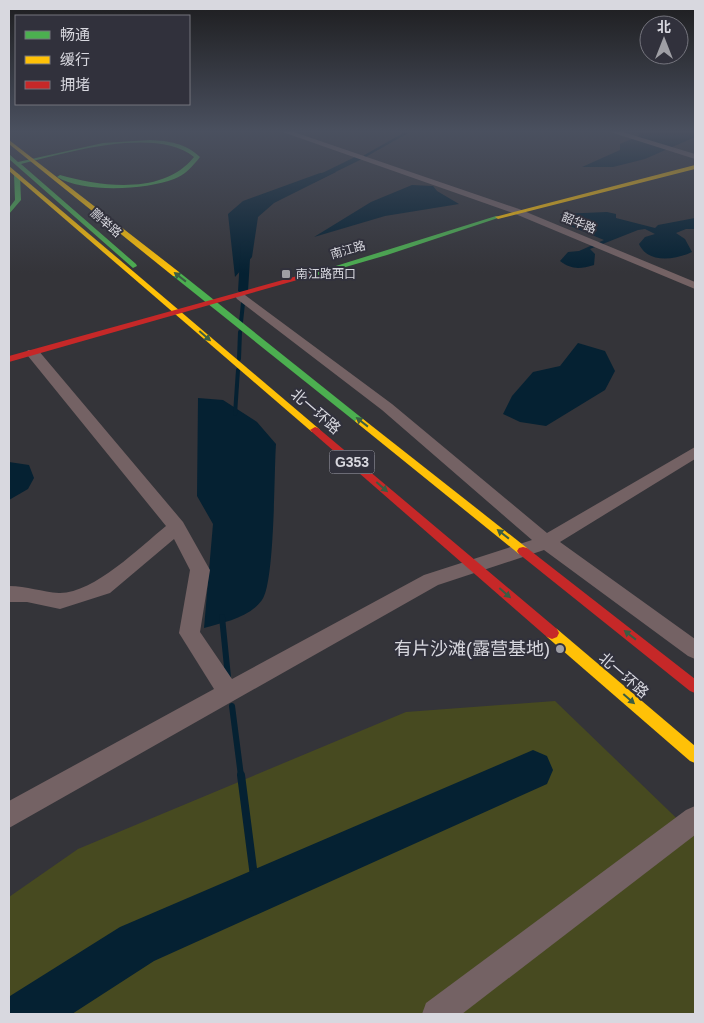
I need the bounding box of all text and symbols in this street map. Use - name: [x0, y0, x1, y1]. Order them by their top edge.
- legend: [15, 15, 190, 105]
- north arrow: [639, 15, 689, 65]
- text: 北: [657, 19, 671, 35]
- text: 畅通: [60, 26, 90, 43]
- text: 缓行: [60, 51, 90, 68]
- text: 拥堵: [60, 76, 90, 93]
- street label: 鹏举路: [88, 206, 124, 240]
- street label: 韶华路: [560, 210, 598, 236]
- street label: 南江路: [329, 238, 367, 262]
- place label: 南江路西口: [296, 267, 356, 281]
- marker: 南江路西口: [280, 268, 292, 280]
- one-way arrow: [174, 271, 187, 282]
- one-way arrow: [199, 330, 211, 342]
- street label: 北一环路: [288, 385, 344, 437]
- one-way arrow: [355, 416, 368, 427]
- road number: G353: [330, 451, 374, 474]
- one-way arrow: [375, 482, 388, 493]
- one-way arrow: [496, 528, 509, 539]
- one-way arrow: [499, 587, 511, 599]
- one-way arrow: [624, 629, 637, 640]
- place label: 有片沙滩(露营基地): [394, 639, 550, 659]
- marker: 有片沙滩(露营基地): [554, 643, 566, 655]
- street label: 北一环路: [596, 649, 652, 701]
- one-way arrow: [622, 693, 634, 705]

